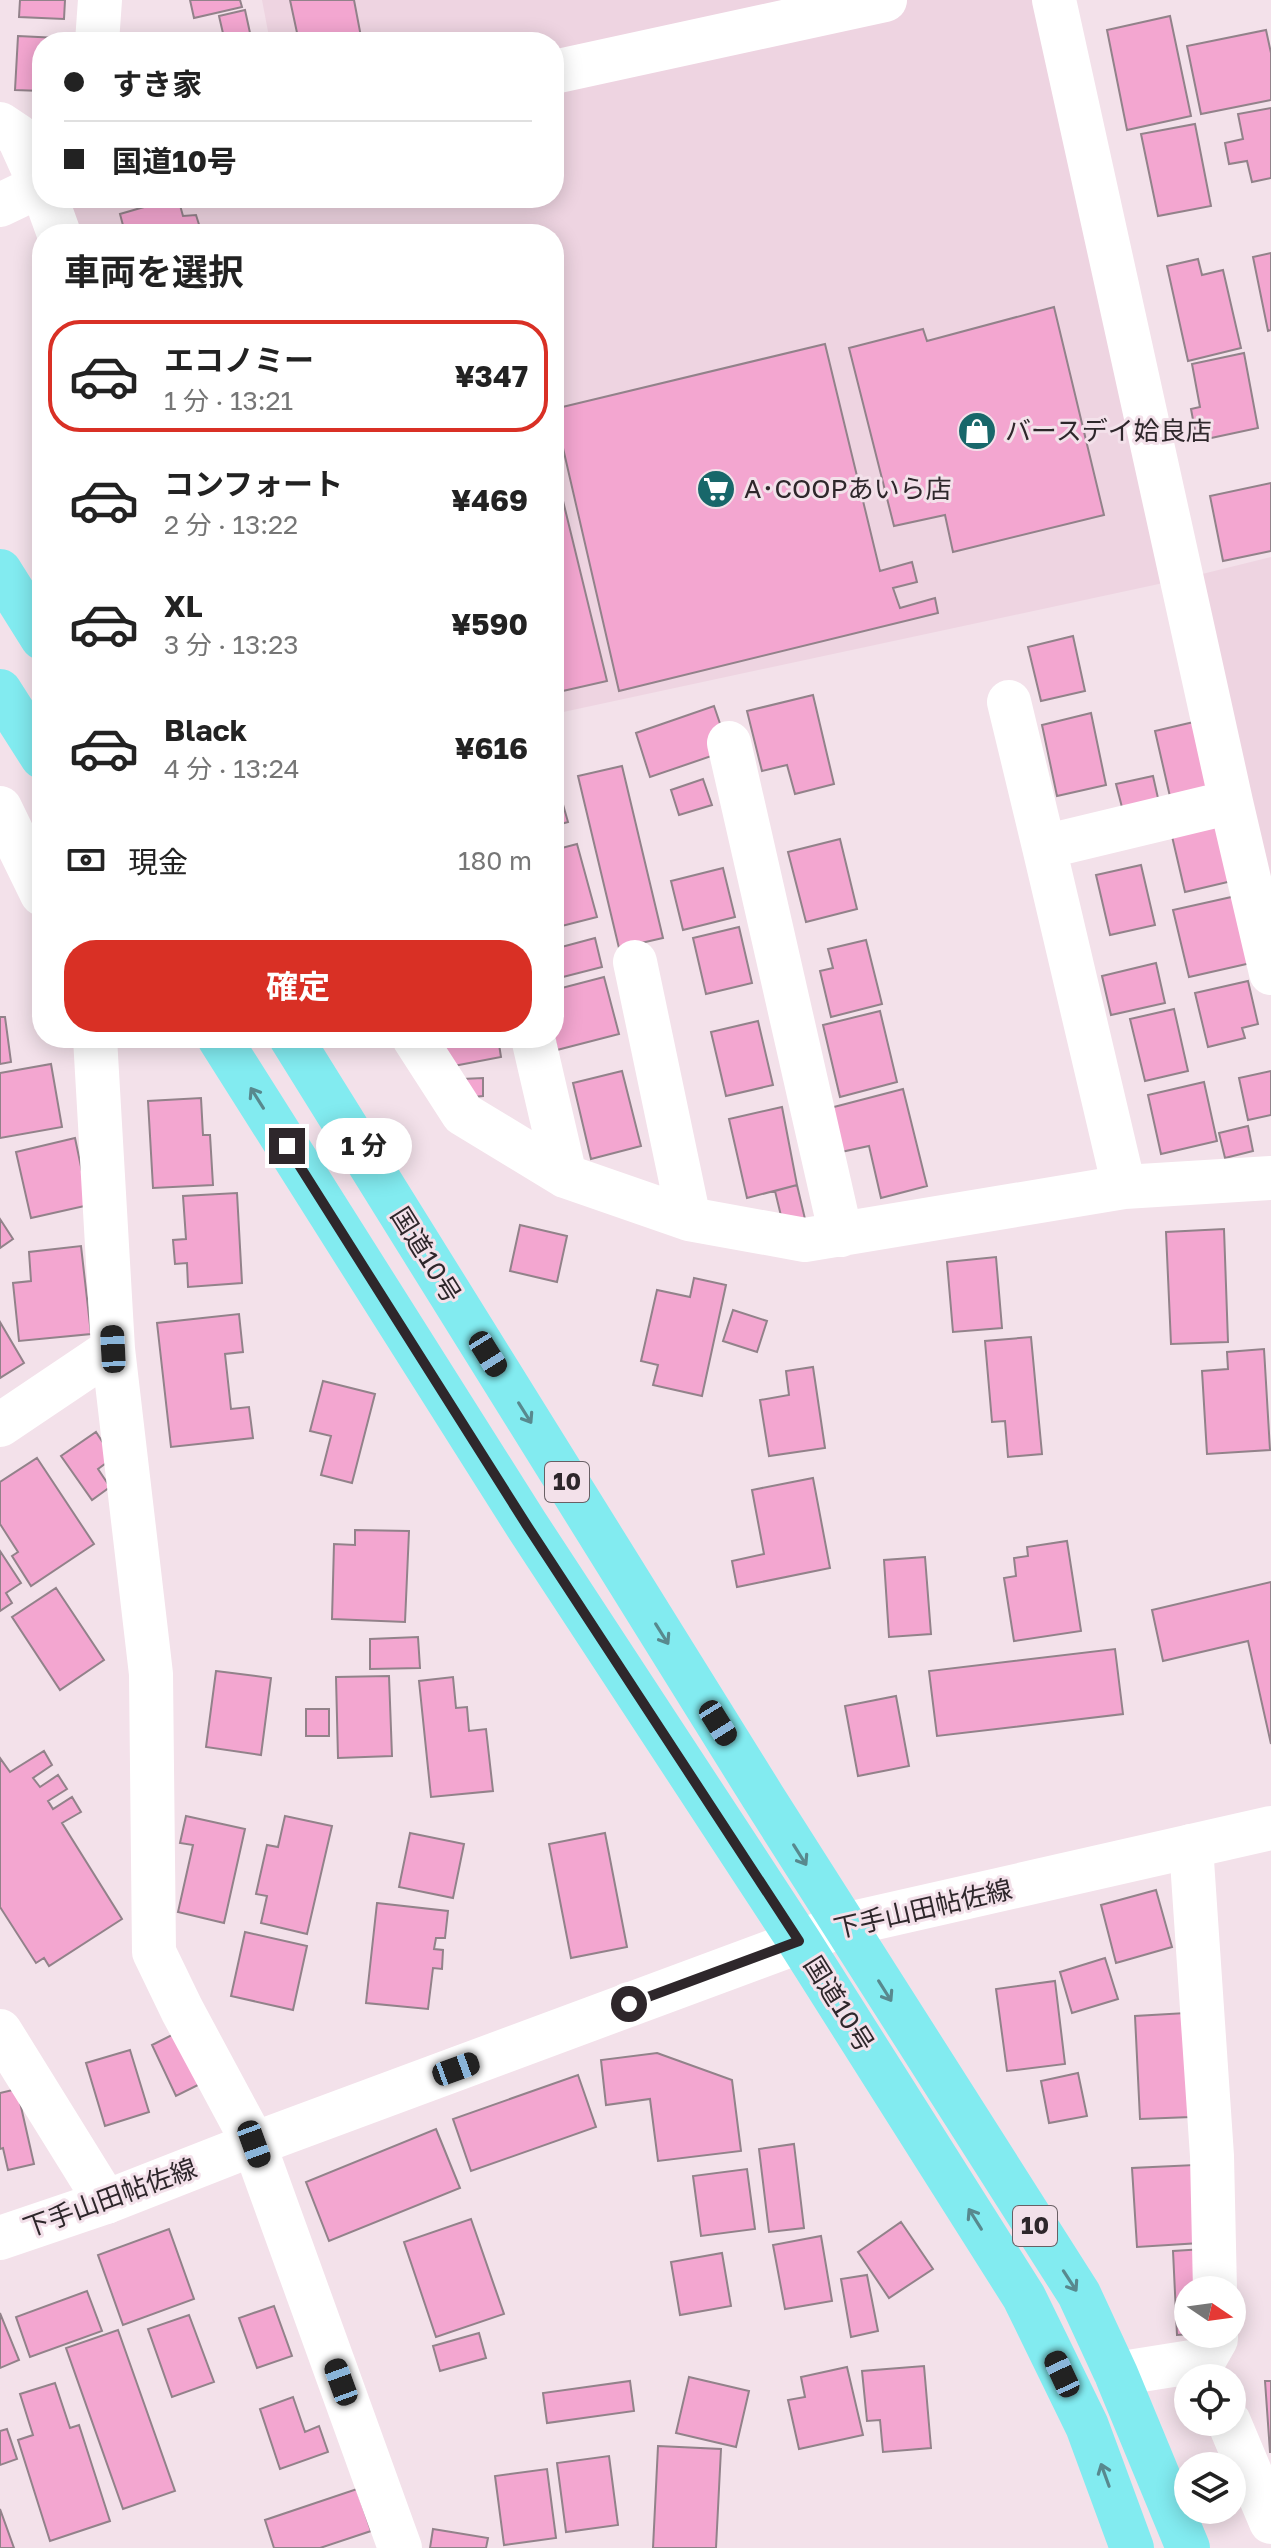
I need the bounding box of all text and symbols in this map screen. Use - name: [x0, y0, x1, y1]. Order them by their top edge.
- text: すき家: [112, 66, 202, 102]
- text: 国道10号: [112, 143, 237, 179]
- text: 車両を選択: [64, 250, 244, 293]
- icon: car: [68, 340, 140, 412]
- text: エコノミー: [164, 342, 314, 378]
- text: ¥347: [455, 358, 528, 394]
- text: 1 分 · 13:21: [164, 385, 293, 416]
- shop icon: バースデイ姶良店: [956, 410, 998, 452]
- place label: バースデイ姶良店: [1005, 415, 1212, 446]
- icon: car: [68, 464, 140, 536]
- text: コンフォート: [164, 466, 343, 502]
- supermarket icon: A･COOPあいら店: [695, 468, 737, 510]
- place label: A･COOPあいら店: [744, 473, 952, 504]
- text: ¥469: [451, 482, 528, 518]
- text: 2 分 · 13:22: [164, 509, 298, 540]
- icon: car: [68, 588, 140, 660]
- text: XL: [164, 588, 203, 624]
- text: ¥590: [451, 606, 528, 642]
- text: 3 分 · 13:23: [164, 629, 298, 660]
- icon: car: [68, 712, 140, 784]
- text: Black: [164, 712, 247, 748]
- text: ¥616: [455, 730, 528, 766]
- text: 4 分 · 13:24: [164, 753, 300, 784]
- icon: cash: [64, 838, 108, 882]
- text: 現金: [128, 844, 188, 880]
- text: 180 m: [458, 845, 532, 876]
- button: 確定: [64, 940, 532, 1032]
- one-way arrow: [249, 1087, 265, 1110]
- callout: 1 分: [315, 1118, 411, 1174]
- route end: [269, 1128, 305, 1164]
- text: 1 分: [341, 1130, 387, 1161]
- street label: 国道10号: [385, 1201, 468, 1308]
- car: [100, 1324, 126, 1374]
- car: [465, 1327, 511, 1381]
- one-way arrow: [517, 1401, 533, 1424]
- road number: 10: [545, 1462, 589, 1502]
- one-way arrow: [654, 1622, 670, 1645]
- car: [695, 1696, 741, 1750]
- one-way arrow: [791, 1843, 808, 1865]
- street label: 下手山田帖佐線: [831, 1873, 1015, 1944]
- street label: 国道10号: [798, 1950, 881, 2057]
- one-way arrow: [878, 1979, 894, 2002]
- route start: [611, 1986, 647, 2022]
- car: [429, 2050, 483, 2088]
- car: [235, 2117, 273, 2171]
- street label: 下手山田帖佐線: [19, 2152, 201, 2243]
- road number: 10: [1013, 2206, 1057, 2246]
- one-way arrow: [966, 2208, 983, 2230]
- one-way arrow: [1063, 2269, 1079, 2292]
- north arrow: [1174, 2276, 1246, 2348]
- map controls: [1174, 2276, 1246, 2524]
- car: [1041, 2347, 1083, 2401]
- car: [322, 2355, 360, 2409]
- button: locate: [1174, 2364, 1246, 2436]
- button: layers: [1174, 2452, 1246, 2524]
- one-way arrow: [1096, 2463, 1111, 2488]

